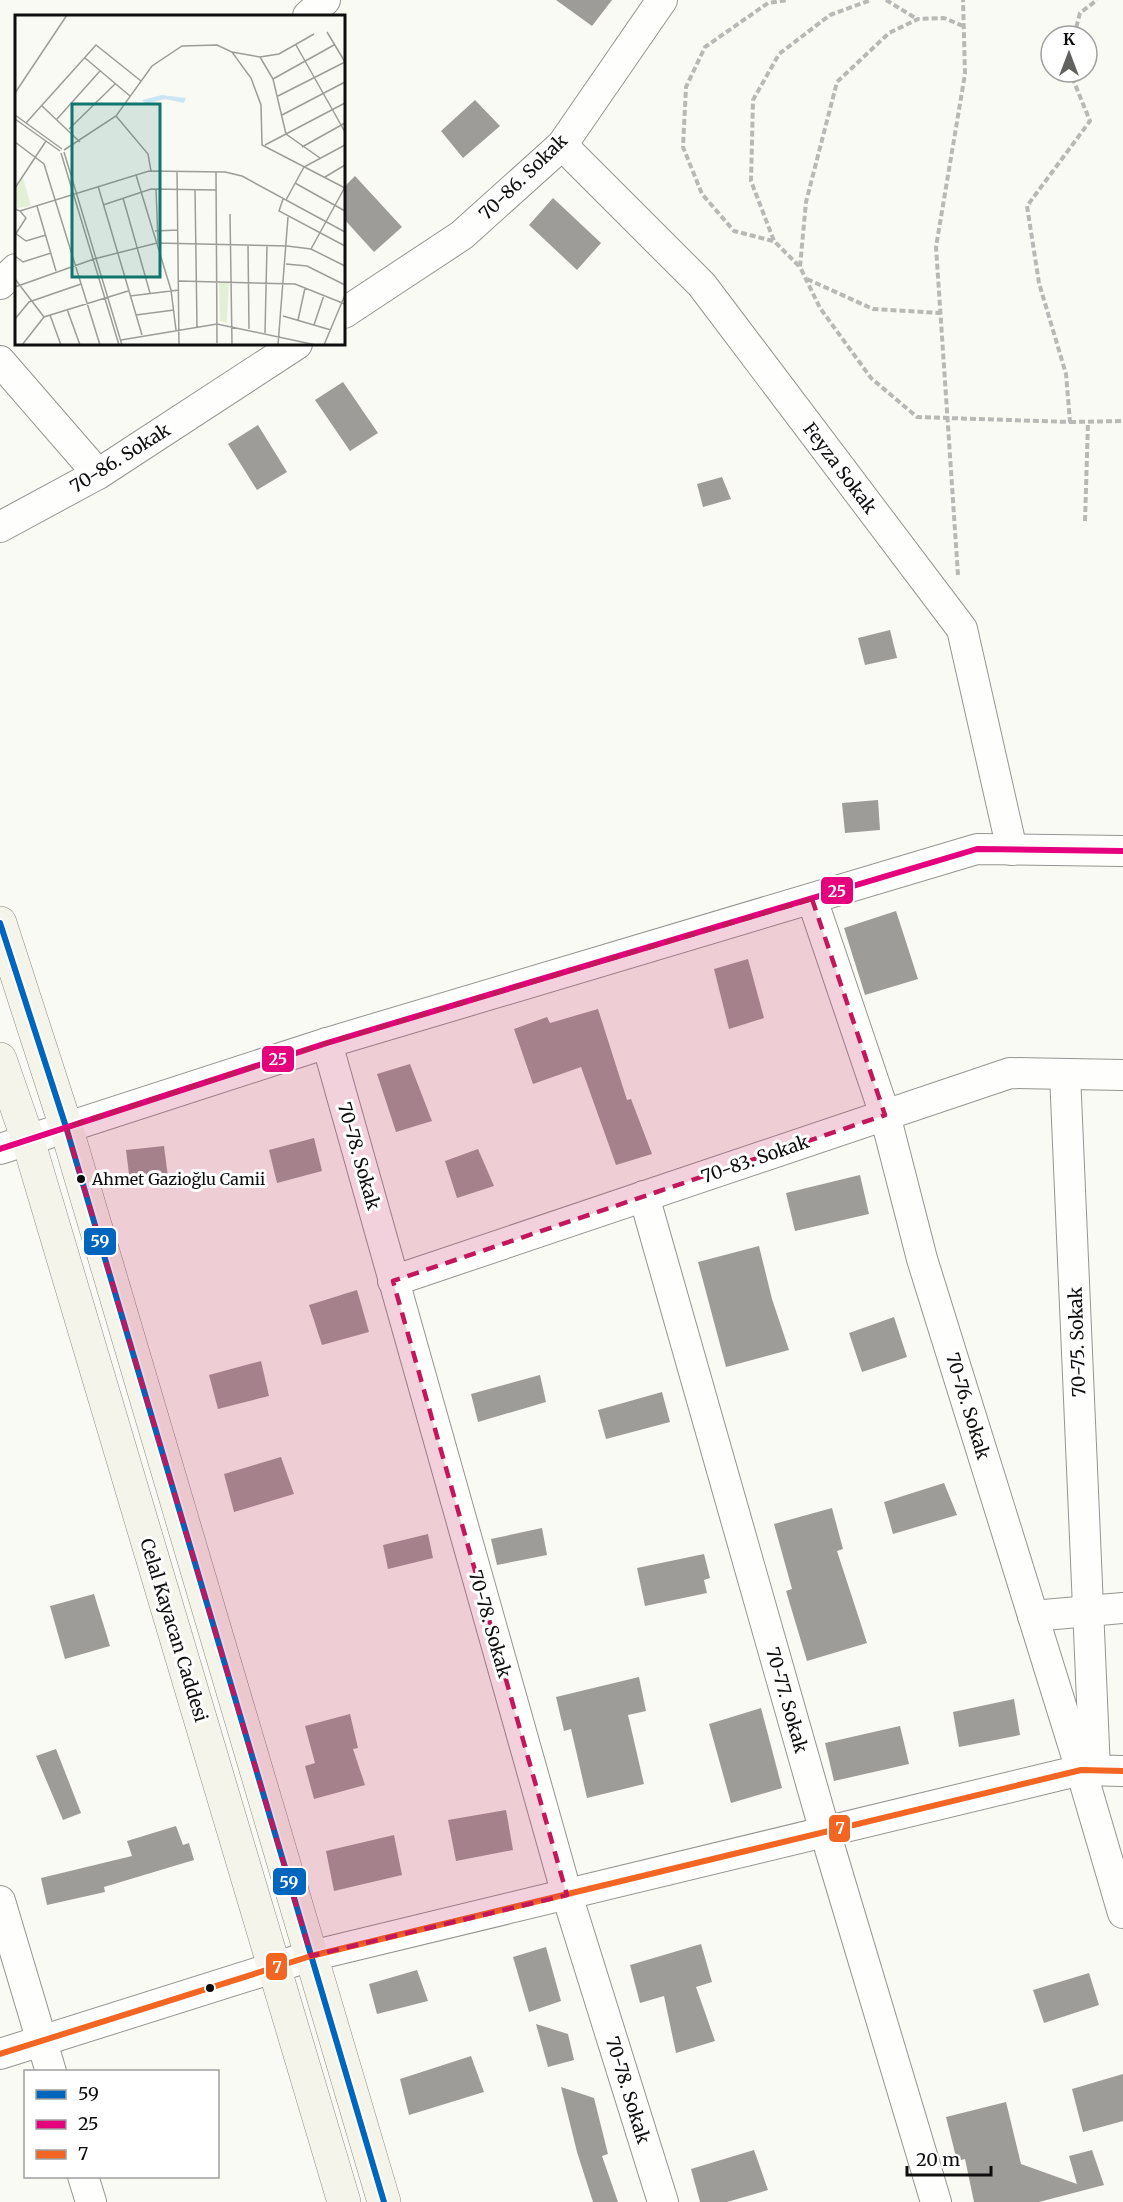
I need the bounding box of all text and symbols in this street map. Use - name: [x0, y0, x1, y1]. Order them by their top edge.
- inset map: [15, 15, 345, 345]
- north arrow: [1039, 24, 1099, 84]
- text: K: [1063, 29, 1075, 49]
- street label: 70-86. Sokak: [474, 129, 572, 225]
- street label: 70-86. Sokak: [66, 418, 175, 498]
- street label: Feyza Sokak: [798, 418, 882, 518]
- line badge: 25: [820, 876, 854, 905]
- text: 25: [828, 881, 846, 901]
- line badge: 25: [261, 1045, 295, 1073]
- text: 25: [269, 1049, 287, 1069]
- street label: 70-78. Sokak: [333, 1100, 385, 1213]
- street label: 70-83. Sokak: [698, 1130, 812, 1188]
- place label: Ahmet Gazioğlu Camii: [91, 1169, 265, 1189]
- marker: Ahmet Gazioğlu Camii: [75, 1173, 87, 1185]
- line badge: 59: [83, 1227, 117, 1256]
- text: 59: [91, 1231, 110, 1251]
- street label: 70-75. Sokak: [1064, 1286, 1090, 1397]
- street label: 70-76. Sokak: [941, 1350, 995, 1463]
- street label: Celal Kayacan Caddesi: [135, 1535, 213, 1725]
- street label: 70-78. Sokak: [464, 1568, 516, 1681]
- street label: 70-77. Sokak: [761, 1645, 813, 1756]
- line badge: 7: [828, 1814, 851, 1843]
- text: 7: [835, 1818, 845, 1838]
- line badge: 59: [272, 1867, 307, 1896]
- text: 59: [280, 1872, 299, 1892]
- line badge: 7: [265, 1952, 288, 1981]
- text: 7: [272, 1957, 282, 1977]
- unlabelled marker: [204, 1982, 216, 1994]
- street label: 70-78. Sokak: [601, 2034, 655, 2147]
- legend: [24, 2070, 219, 2178]
- text: 59: [78, 2082, 99, 2105]
- text: 25: [78, 2112, 99, 2135]
- scale bar: [907, 2139, 991, 2177]
- text: 7: [78, 2142, 88, 2165]
- text: 20 m: [916, 2148, 960, 2171]

